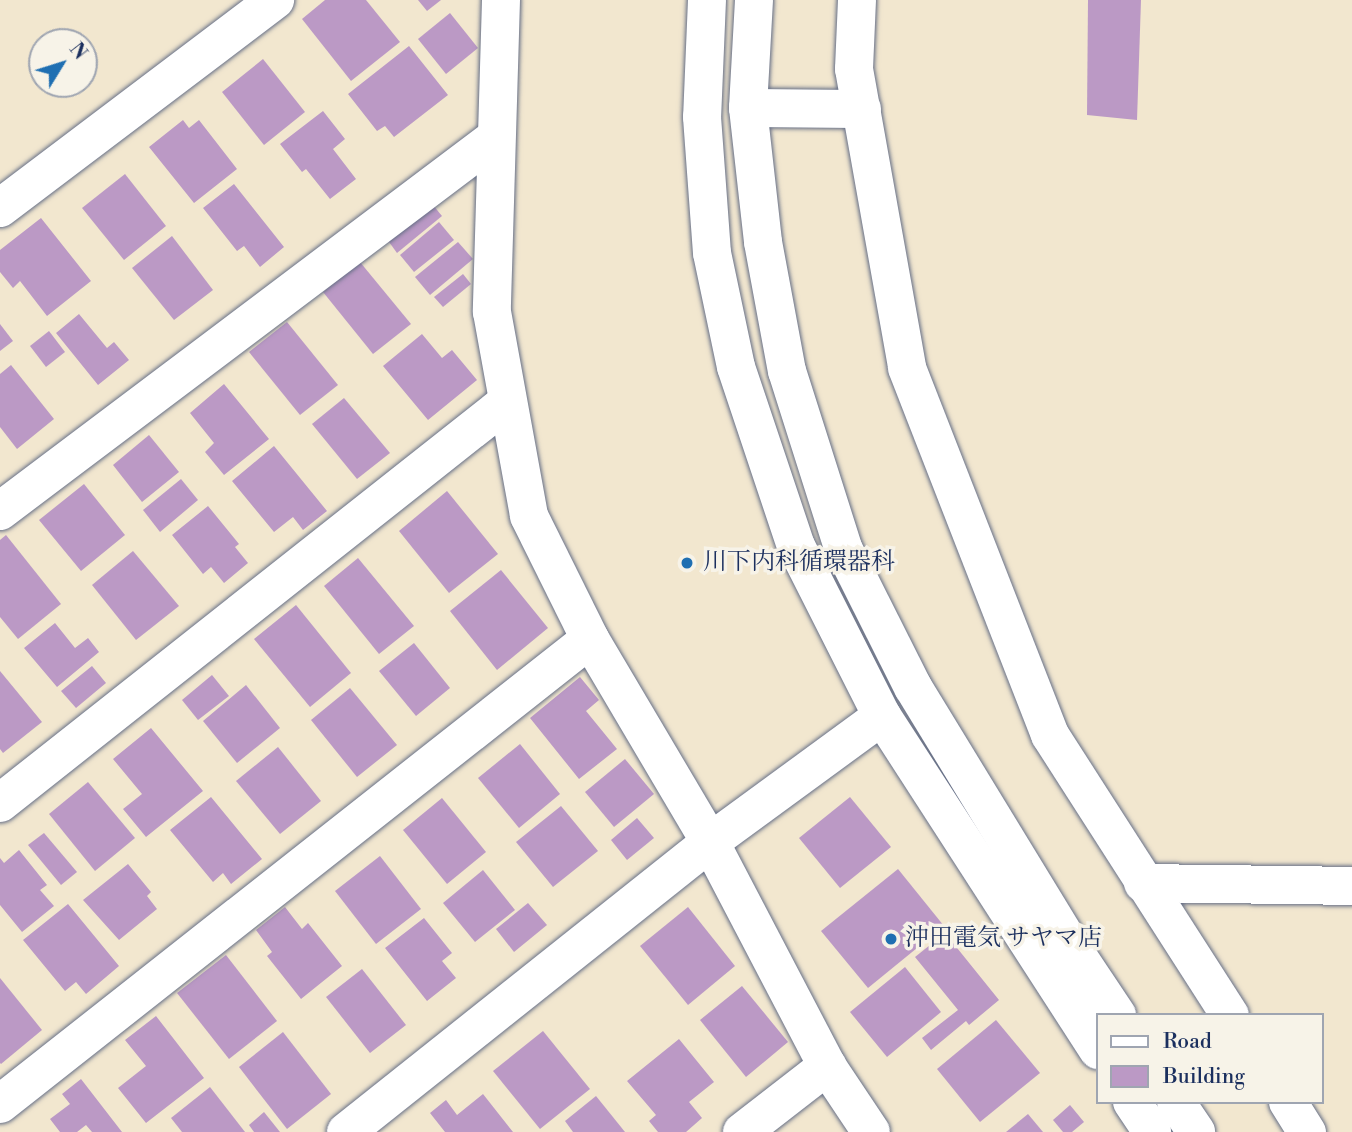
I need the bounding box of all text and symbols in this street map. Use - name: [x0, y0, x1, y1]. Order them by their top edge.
- north arrow: [28, 28, 98, 98]
- text: N: [64, 38, 92, 65]
- place label: 川下内科循環器科: [703, 549, 895, 577]
- marker: 川下内科循環器科: [677, 553, 697, 573]
- place label: 沖田電気 サヤマ店: [905, 925, 1102, 953]
- marker: 沖田電気 サヤマ店: [883, 931, 899, 947]
- legend: [1096, 1013, 1324, 1104]
- text: Road: [1163, 1029, 1212, 1055]
- text: Building: [1163, 1064, 1245, 1090]

